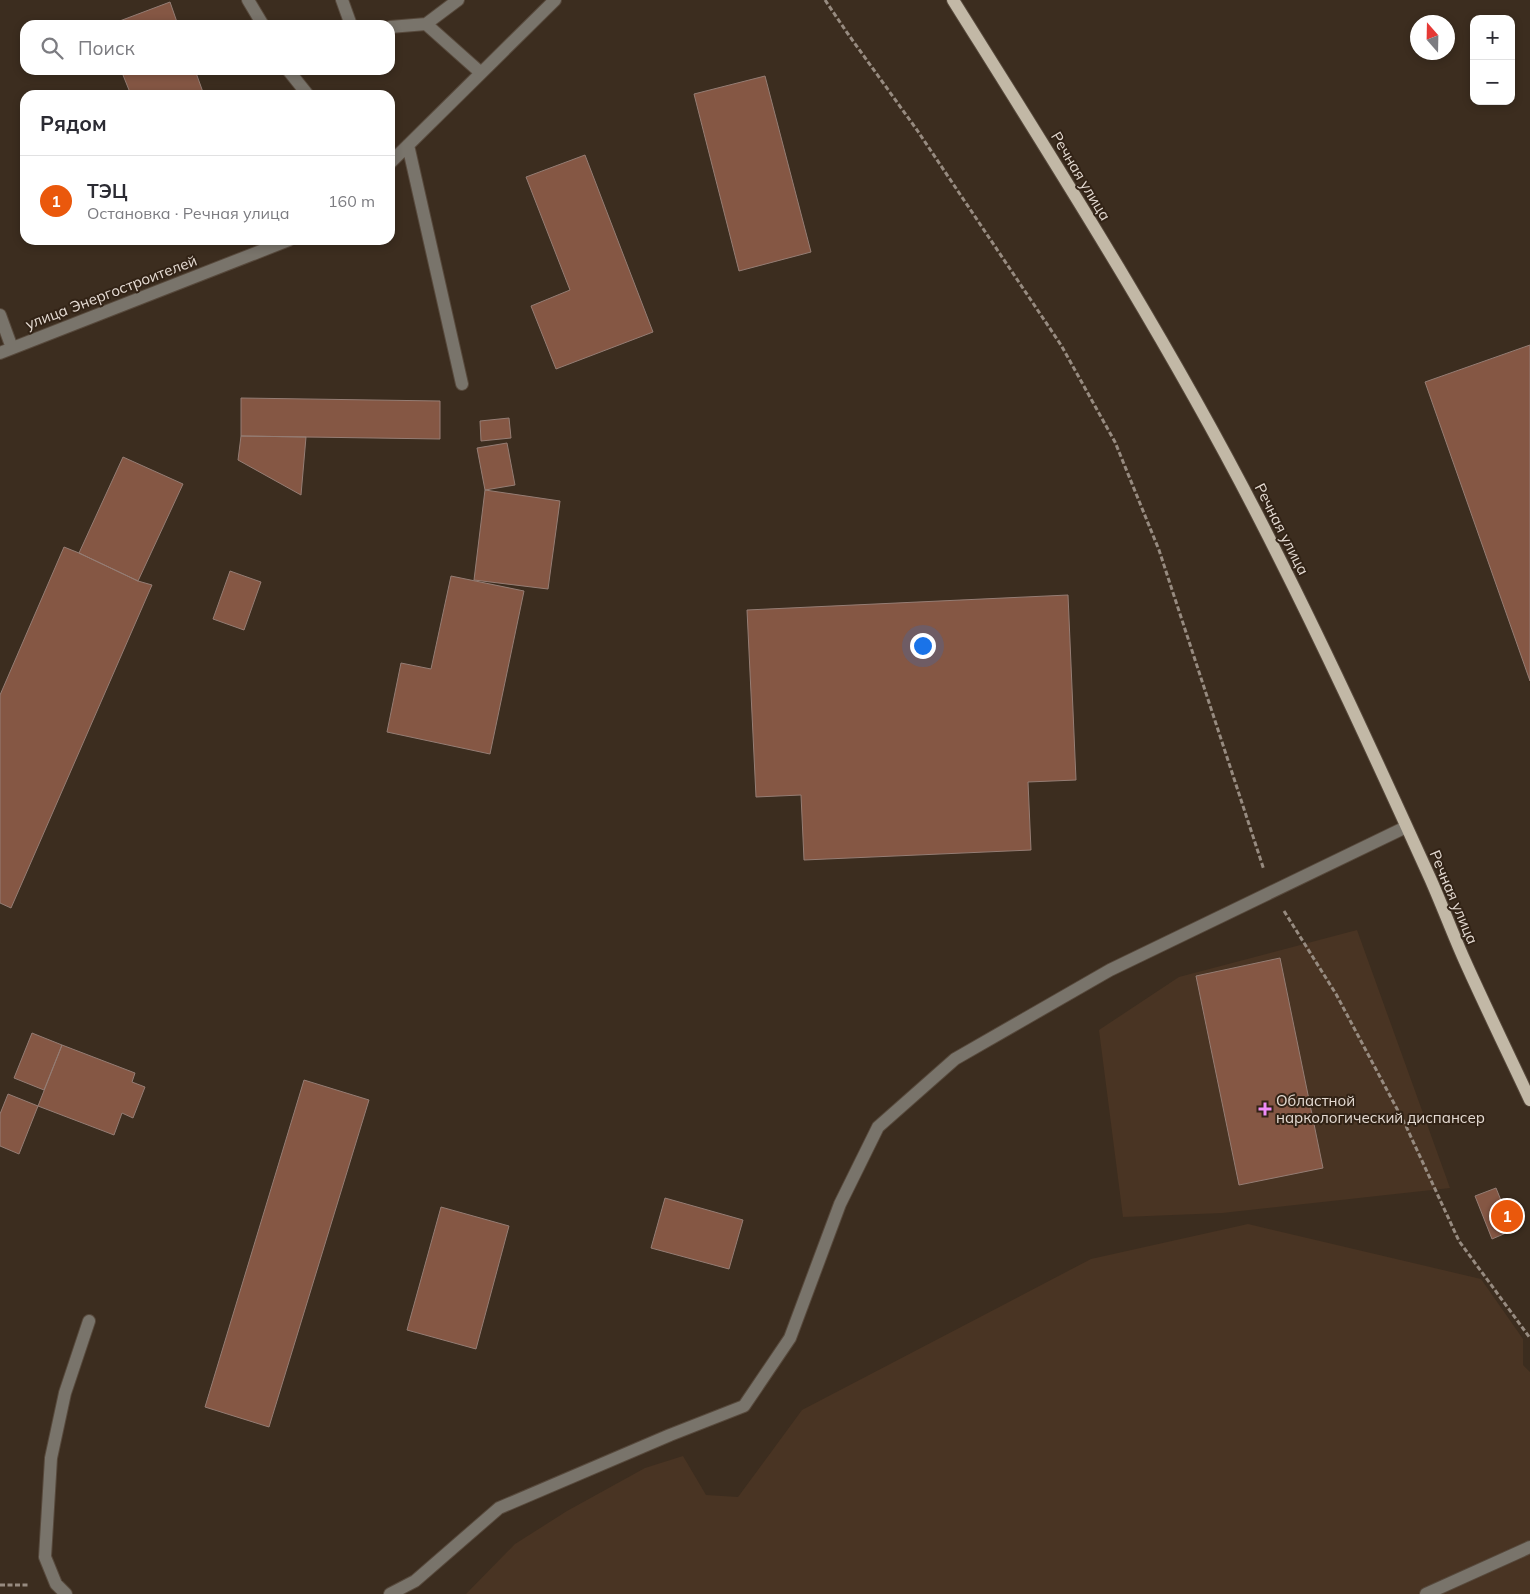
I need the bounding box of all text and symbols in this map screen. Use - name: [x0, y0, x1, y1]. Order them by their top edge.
- north arrow: [1410, 15, 1455, 60]
- map controls: [1470, 15, 1515, 105]
- button: +: [1470, 15, 1515, 60]
- search box: [20, 20, 395, 75]
- icon: search: [38, 34, 66, 62]
- text: Поиск: [78, 36, 135, 60]
- button: −: [1470, 60, 1515, 105]
- text: Рядом: [40, 110, 107, 136]
- street label: Речная улица: [1047, 128, 1115, 224]
- text: ТЭЦ: [87, 179, 128, 203]
- text: 1: [51, 191, 61, 211]
- text: 160 m: [328, 191, 375, 211]
- text: Остановка · Речная улица: [87, 203, 290, 223]
- street label: улица Энергостроителей: [23, 250, 199, 334]
- street label: Речная улица: [1251, 480, 1313, 578]
- your location: [910, 633, 936, 659]
- street label: Речная улица: [1426, 847, 1482, 947]
- place label: Областной наркологический диспансер: [1276, 1091, 1485, 1127]
- marker: Областной наркологический диспансер: [1258, 1102, 1272, 1116]
- pin: 1: [1491, 1197, 1523, 1235]

